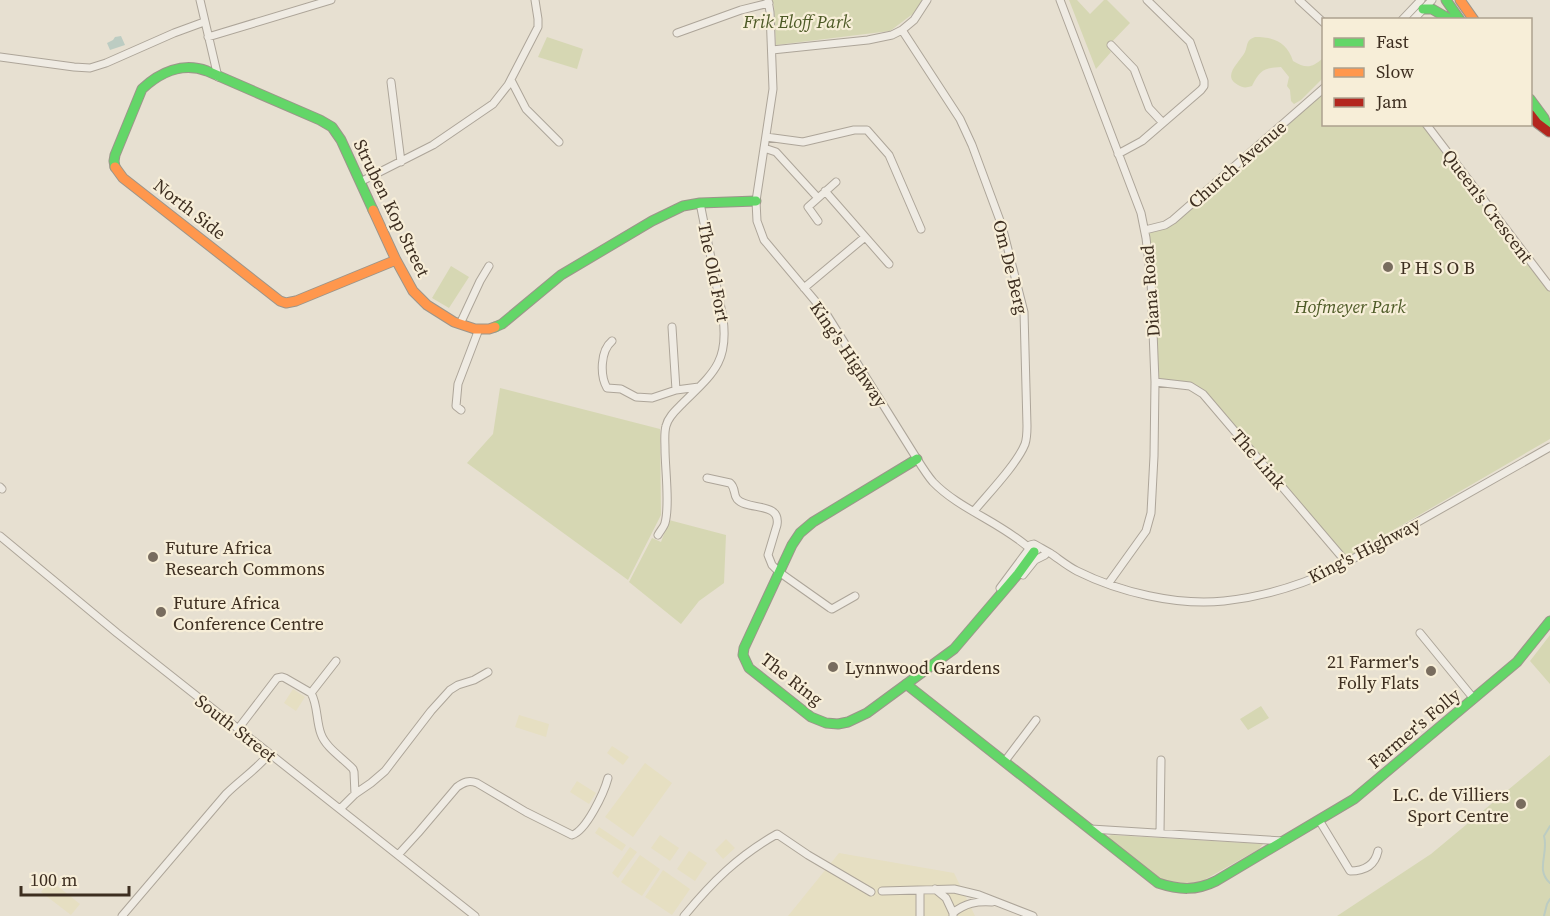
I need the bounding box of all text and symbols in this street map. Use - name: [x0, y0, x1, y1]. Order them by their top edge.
- park label: Frik Eloff Park: [742, 9, 852, 34]
- legend: [1322, 18, 1532, 126]
- text: Fast: [1376, 29, 1409, 54]
- text: Slow: [1376, 59, 1414, 84]
- text: Jam: [1375, 89, 1408, 114]
- street label: Church Avenue: [1182, 114, 1292, 214]
- street label: Struben Kop Street: [348, 135, 436, 281]
- street label: Queen's Crescent: [1437, 144, 1539, 268]
- street label: North Side: [149, 173, 231, 245]
- street label: Om De Berg: [987, 217, 1035, 317]
- street label: The Old Fort: [692, 220, 736, 324]
- street label: Diana Road: [1134, 244, 1166, 338]
- place label: P H S O B: [1400, 255, 1475, 280]
- marker: P H S O B: [1381, 260, 1395, 274]
- park label: Hofmeyer Park: [1293, 294, 1406, 319]
- street label: King's Highway: [804, 296, 894, 413]
- street label: The Link: [1226, 424, 1292, 494]
- street label: King's Highway: [1304, 511, 1425, 589]
- place label: Future Africa Research Commons: [165, 535, 325, 581]
- marker: Future Africa Research Commons: [146, 550, 160, 564]
- place label: Future Africa Conference Centre: [173, 590, 324, 636]
- marker: Future Africa Conference Centre: [154, 605, 168, 619]
- street label: The Ring: [756, 647, 828, 711]
- place label: 21 Farmer's Folly Flats: [1327, 649, 1419, 695]
- place label: Lynnwood Gardens: [845, 655, 1000, 680]
- marker: Lynnwood Gardens: [826, 660, 840, 674]
- marker: 21 Farmer's Folly Flats: [1424, 664, 1438, 678]
- street label: Farmer's Folly: [1363, 682, 1466, 774]
- street label: South Street: [190, 688, 282, 768]
- place label: L.C. de Villiers Sport Centre: [1392, 782, 1509, 828]
- marker: L.C. de Villiers Sport Centre: [1514, 797, 1528, 811]
- scale bar: [21, 859, 129, 897]
- text: 100 m: [30, 867, 77, 892]

